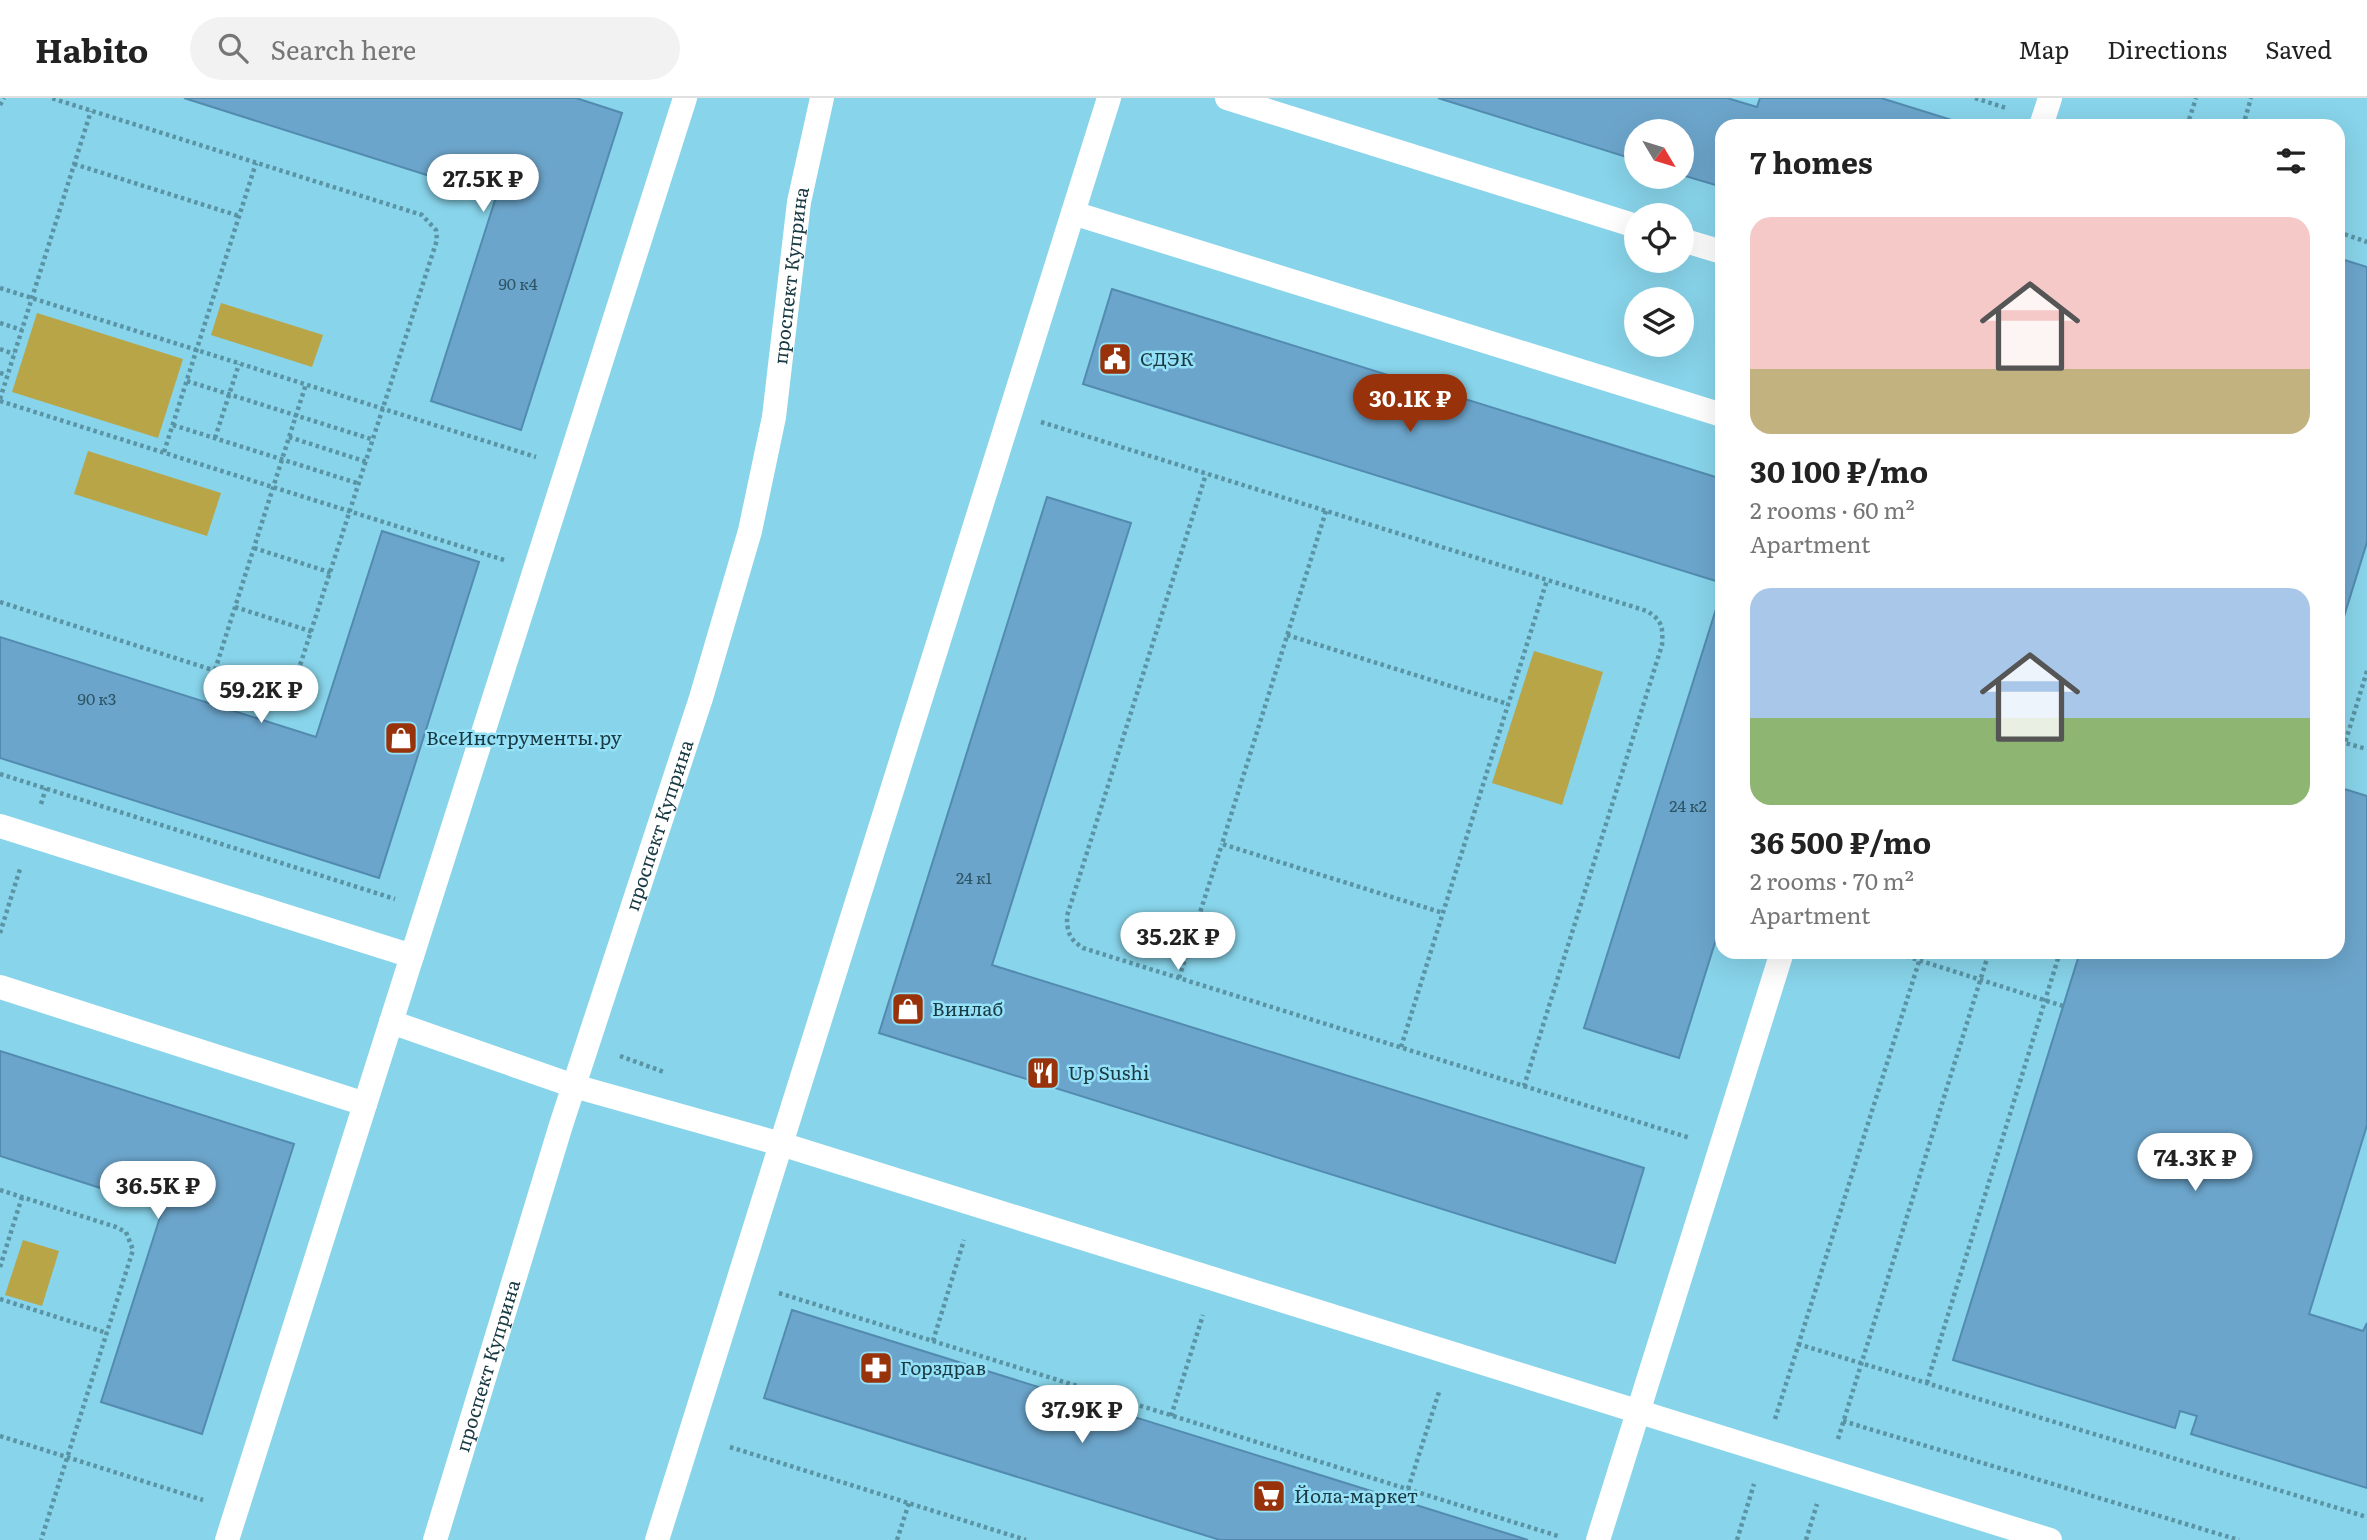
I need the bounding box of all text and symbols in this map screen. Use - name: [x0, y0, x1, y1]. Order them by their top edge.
- search box: [190, 17, 680, 80]
- text: Habito: [35, 24, 148, 73]
- icon: search: [214, 29, 252, 67]
- text: Search here: [270, 29, 416, 68]
- text: Map: [2018, 31, 2069, 66]
- text: Directions: [2107, 31, 2227, 66]
- text: Saved: [2265, 31, 2332, 66]
- north arrow: [1624, 119, 1694, 189]
- map controls: [1624, 119, 1694, 357]
- text: 7 homes: [1750, 139, 1873, 183]
- icon: filters: [2272, 142, 2310, 180]
- pin: 27.5K ₽: [418, 155, 548, 214]
- text: 27.5K ₽: [443, 160, 523, 194]
- street label: проспект Куприна: [765, 183, 815, 366]
- button: locate: [1624, 203, 1694, 273]
- icon: home: [1967, 263, 2093, 389]
- house number: 90 к4: [498, 271, 538, 295]
- button: layers: [1624, 287, 1694, 357]
- public building icon: СДЭК: [1096, 340, 1134, 378]
- place label: СДЭК: [1140, 344, 1194, 372]
- pin: 30.1K ₽: [1345, 374, 1475, 434]
- text: 30.1K ₽: [1369, 380, 1451, 414]
- text: 30 100 ₽/mo: [1750, 448, 1928, 492]
- text: 2 rooms · 60 m²: [1750, 492, 1915, 526]
- text: Apartment: [1750, 526, 1870, 560]
- icon: home: [1967, 634, 2093, 760]
- pin: 59.2K ₽: [196, 666, 326, 725]
- text: 59.2K ₽: [219, 671, 303, 705]
- house number: 90 к3: [78, 686, 116, 710]
- shop icon: ВсеИнструменты.ру: [382, 719, 420, 757]
- place label: ВсеИнструменты.ру: [426, 723, 622, 751]
- street label: проспект Куприна: [617, 735, 700, 914]
- house number: 24 к2: [1669, 793, 1707, 817]
- text: 36 500 ₽/mo: [1750, 819, 1931, 863]
- text: 2 rooms · 70 m²: [1750, 863, 1914, 897]
- house number: 24 к1: [956, 865, 993, 889]
- text: Apartment: [1750, 897, 1870, 931]
- pin: 35.2K ₽: [1113, 912, 1243, 972]
- text: 35.2K ₽: [1136, 918, 1220, 952]
- shop icon: Винлаб: [889, 990, 927, 1028]
- place label: Винлаб: [932, 994, 1003, 1022]
- restaurant icon: Up Sushi: [1024, 1054, 1062, 1092]
- place label: Up Sushi: [1068, 1058, 1149, 1086]
- pin: 74.3K ₽: [2130, 1134, 2260, 1193]
- text: 74.3K ₽: [2153, 1139, 2237, 1173]
- pin: 36.5K ₽: [93, 1162, 223, 1221]
- text: 36.5K ₽: [116, 1167, 200, 1201]
- street label: проспект Куприна: [448, 1275, 527, 1455]
- pharmacy icon: Горздрав: [857, 1349, 895, 1387]
- place label: Горздрав: [900, 1353, 986, 1381]
- pin: 37.9K ₽: [1017, 1386, 1147, 1445]
- text: 37.9K ₽: [1041, 1391, 1123, 1425]
- supermarket icon: Йола-маркет: [1250, 1477, 1288, 1515]
- place label: Йола-маркет: [1294, 1481, 1418, 1509]

